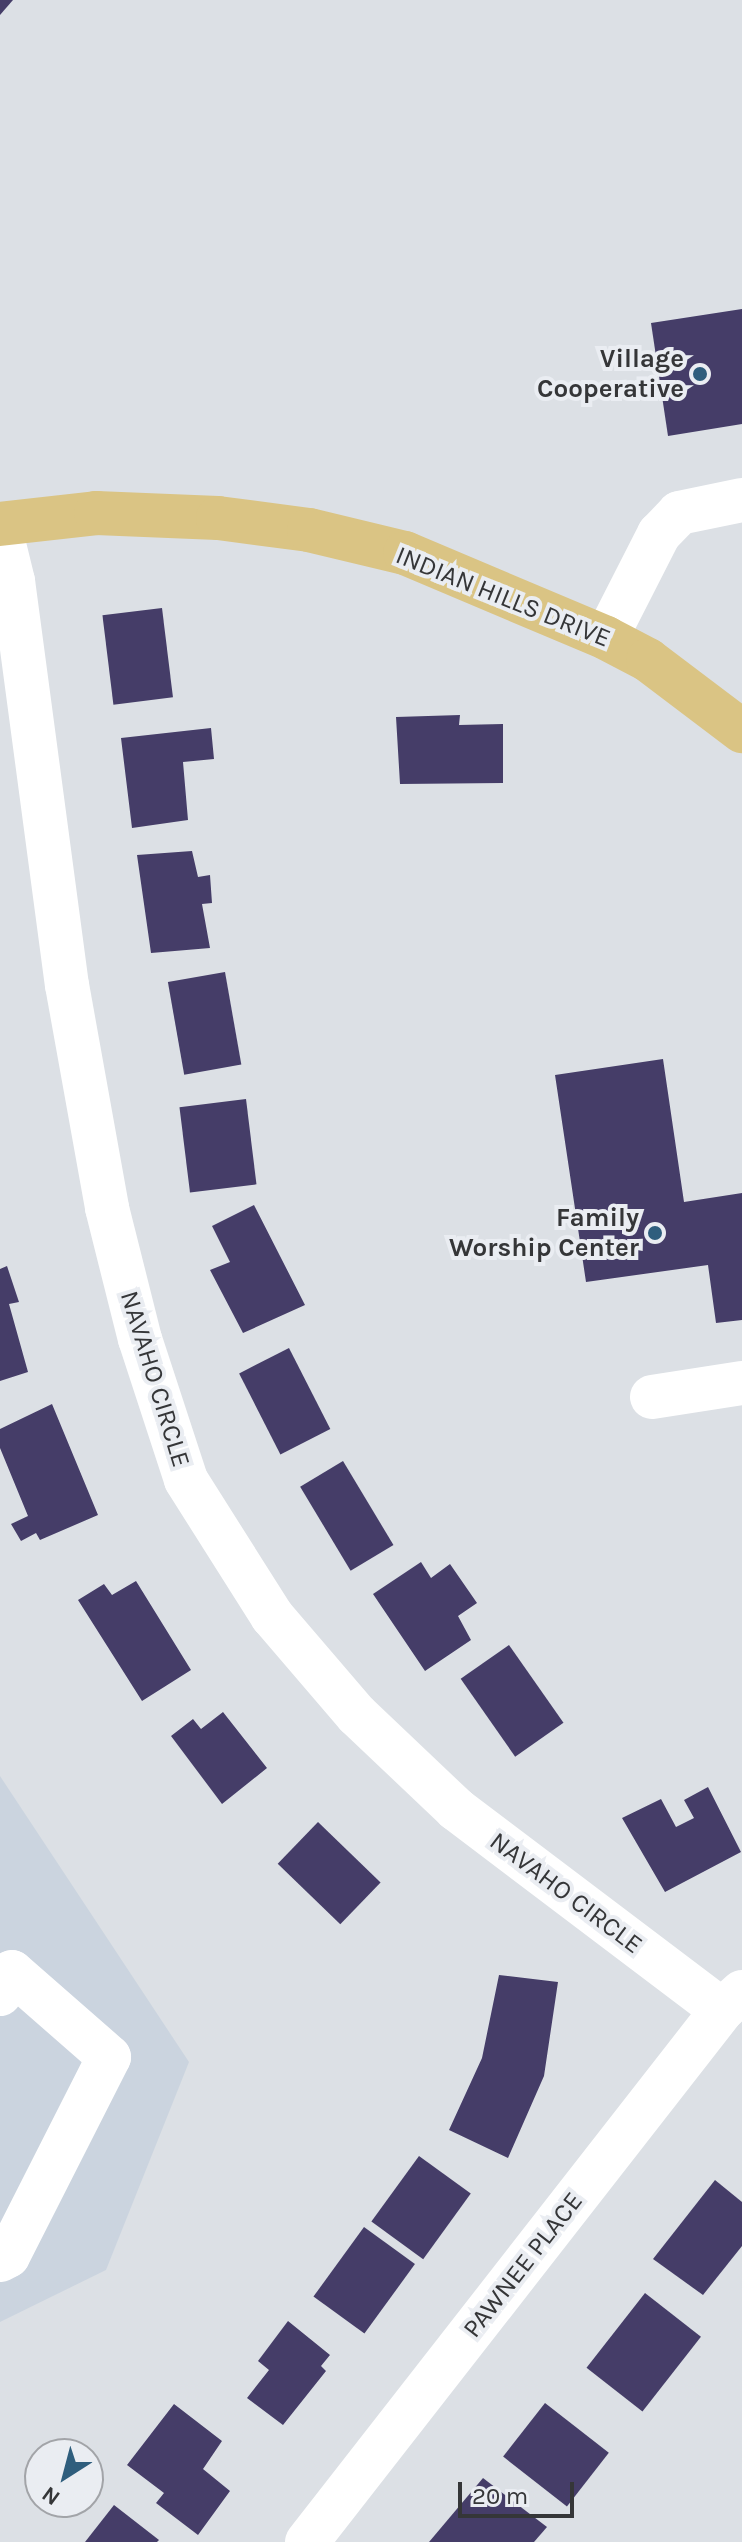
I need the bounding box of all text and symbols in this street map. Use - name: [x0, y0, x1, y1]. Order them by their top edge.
- place label: Village Cooperative: [537, 343, 684, 404]
- marker: Village Cooperative: [691, 365, 709, 383]
- street label: INDIAN HILLS DRIVE: [391, 540, 615, 654]
- place label: Family Worship Center: [449, 1202, 639, 1264]
- marker: Family Worship Center: [646, 1224, 664, 1242]
- street label: NAVAHO CIRCLE: [113, 1287, 197, 1471]
- street label: NAVAHO CIRCLE: [484, 1826, 648, 1960]
- street label: PAWNEE PLACE: [457, 2186, 589, 2344]
- north arrow: [24, 2438, 104, 2518]
- scale bar: [462, 2466, 578, 2516]
- text: N: [37, 2481, 65, 2511]
- text: 20 m: [472, 2482, 528, 2510]

